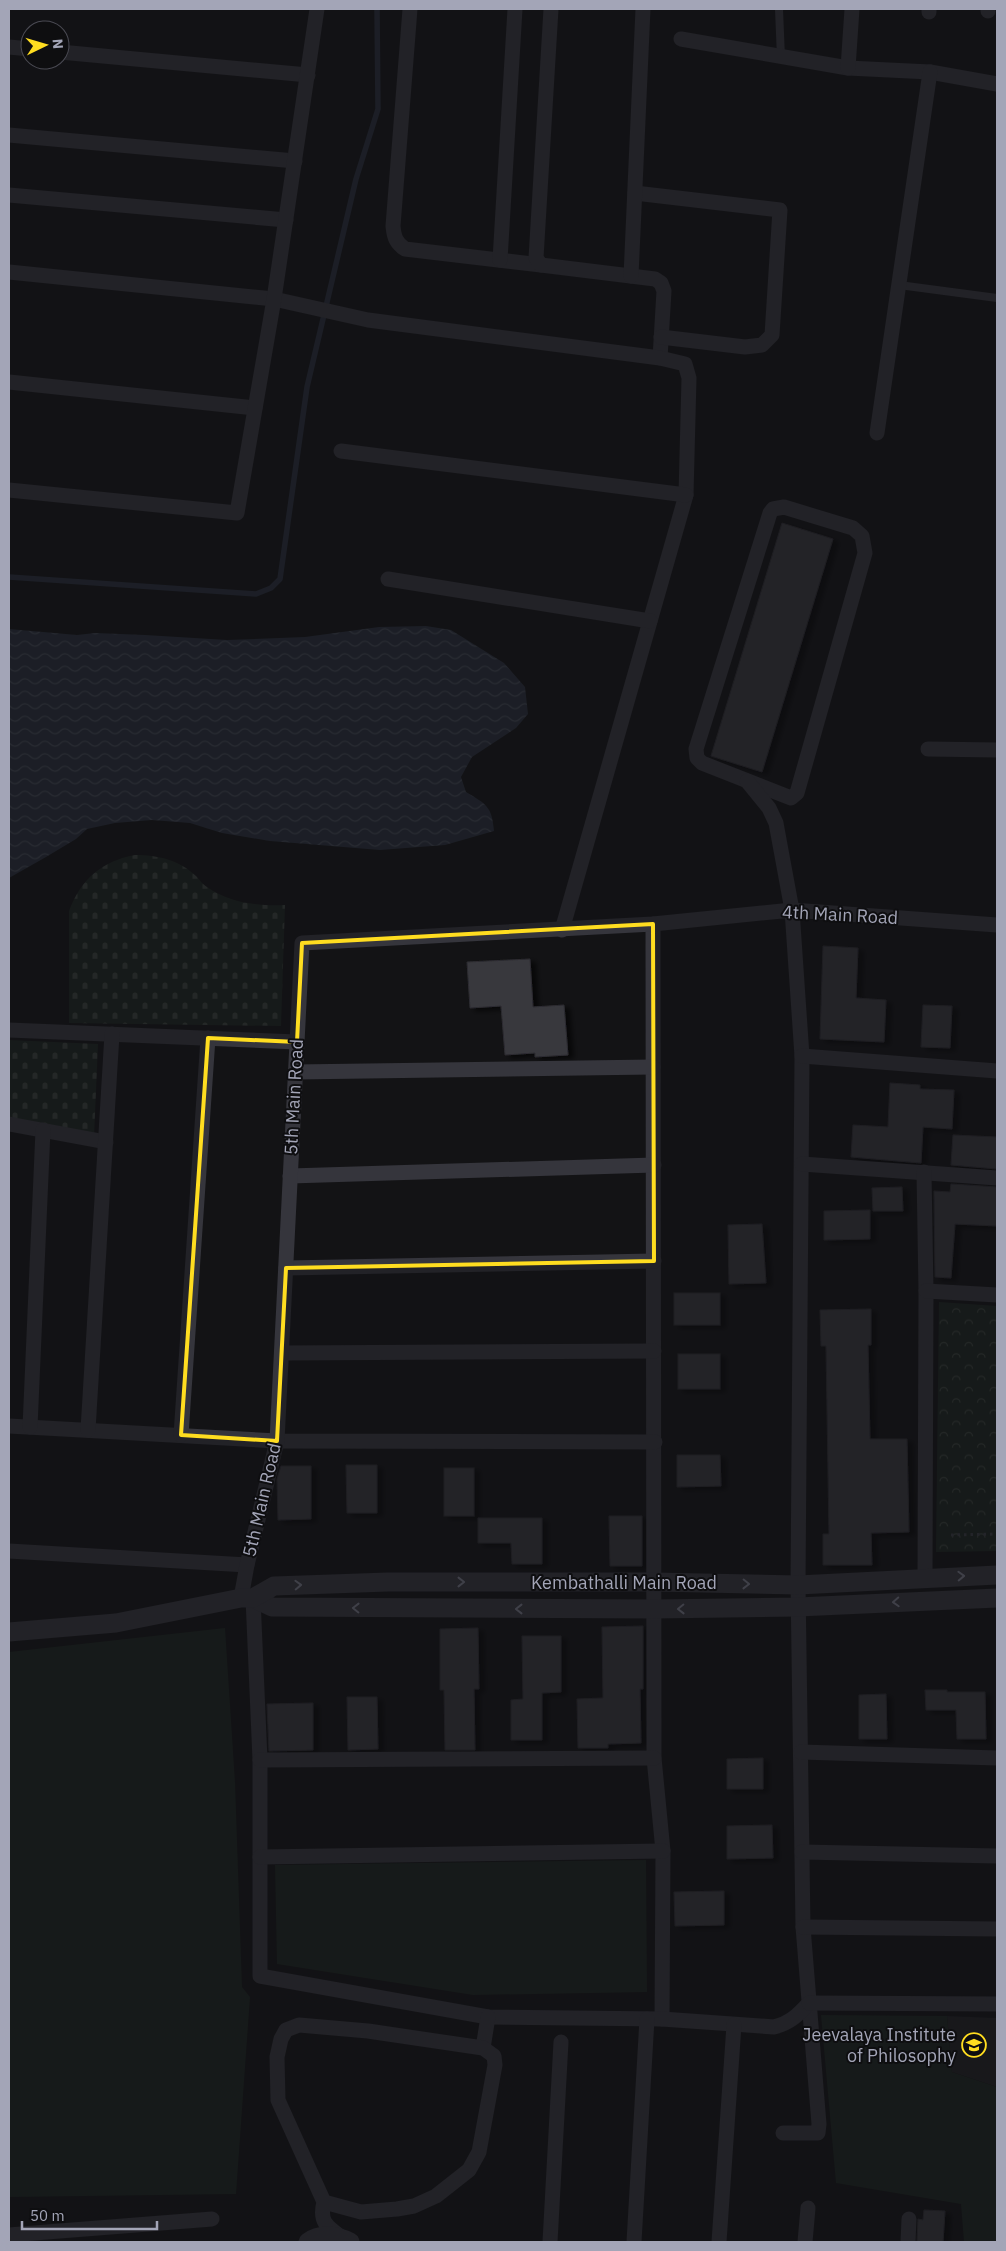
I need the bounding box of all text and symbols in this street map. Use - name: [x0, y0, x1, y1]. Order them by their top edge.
- north arrow: [20, 20, 70, 70]
- text: N: [49, 38, 67, 50]
- street label: 4th Main Road: [781, 900, 899, 929]
- street label: 5th Main Road: [279, 1038, 308, 1156]
- street label: 5th Main Road: [237, 1441, 286, 1559]
- street label: Kembathalli Main Road: [531, 1571, 717, 1594]
- one-way arrow: [957, 1571, 965, 1581]
- one-way arrow: [458, 1577, 465, 1587]
- one-way arrow: [742, 1579, 750, 1589]
- one-way arrow: [295, 1580, 303, 1590]
- one-way arrow: [892, 1597, 900, 1608]
- one-way arrow: [352, 1603, 360, 1613]
- one-way arrow: [514, 1604, 522, 1614]
- one-way arrow: [677, 1604, 684, 1614]
- place label: Jeevalaya Institute of Philosophy: [802, 2023, 956, 2067]
- school or university icon: Jeevalaya Institute of Philosophy: [961, 2032, 987, 2058]
- scale bar: [22, 2198, 158, 2230]
- text: 50 m: [30, 2206, 65, 2225]

